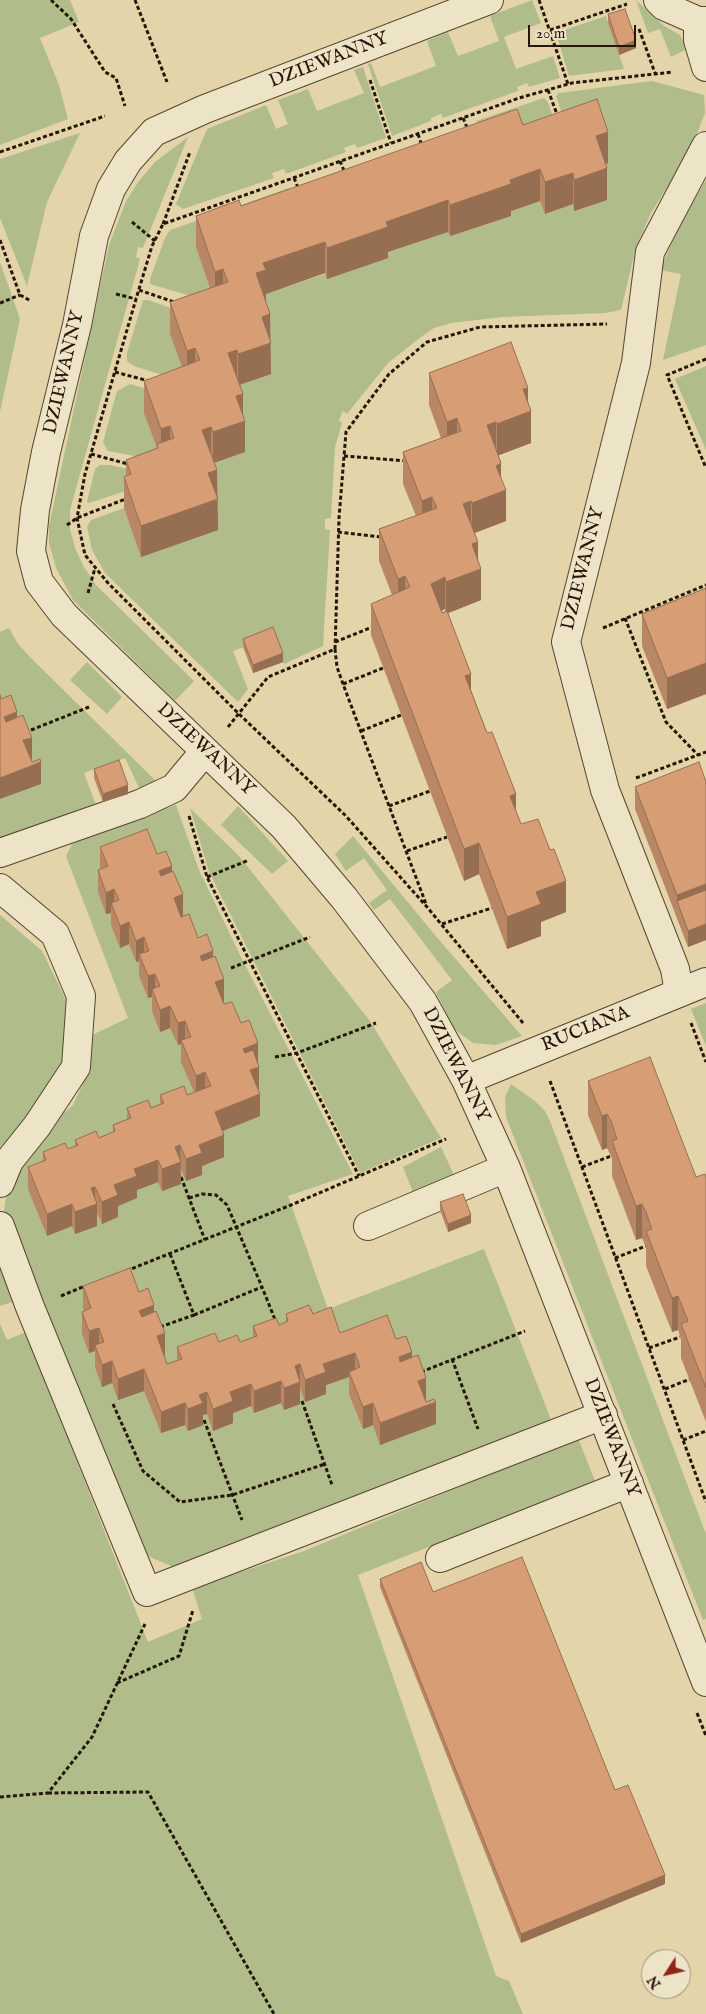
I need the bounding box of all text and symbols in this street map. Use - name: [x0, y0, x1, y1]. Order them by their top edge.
- scale bar: [531, 15, 638, 47]
- text: 20 m: [536, 24, 565, 43]
- street label: DZIEWANNY: [266, 28, 392, 94]
- street label: DZIEWANNY: [40, 309, 90, 437]
- street label: DZIEWANNY: [558, 505, 610, 633]
- street label: DZIEWANNY: [151, 699, 259, 801]
- street label: RUCIANA: [539, 1002, 633, 1058]
- street label: DZIEWANNY: [416, 1004, 494, 1126]
- street label: DZIEWANNY: [578, 1375, 644, 1501]
- north arrow: [641, 1949, 691, 1999]
- text: N: [644, 1972, 665, 1992]

